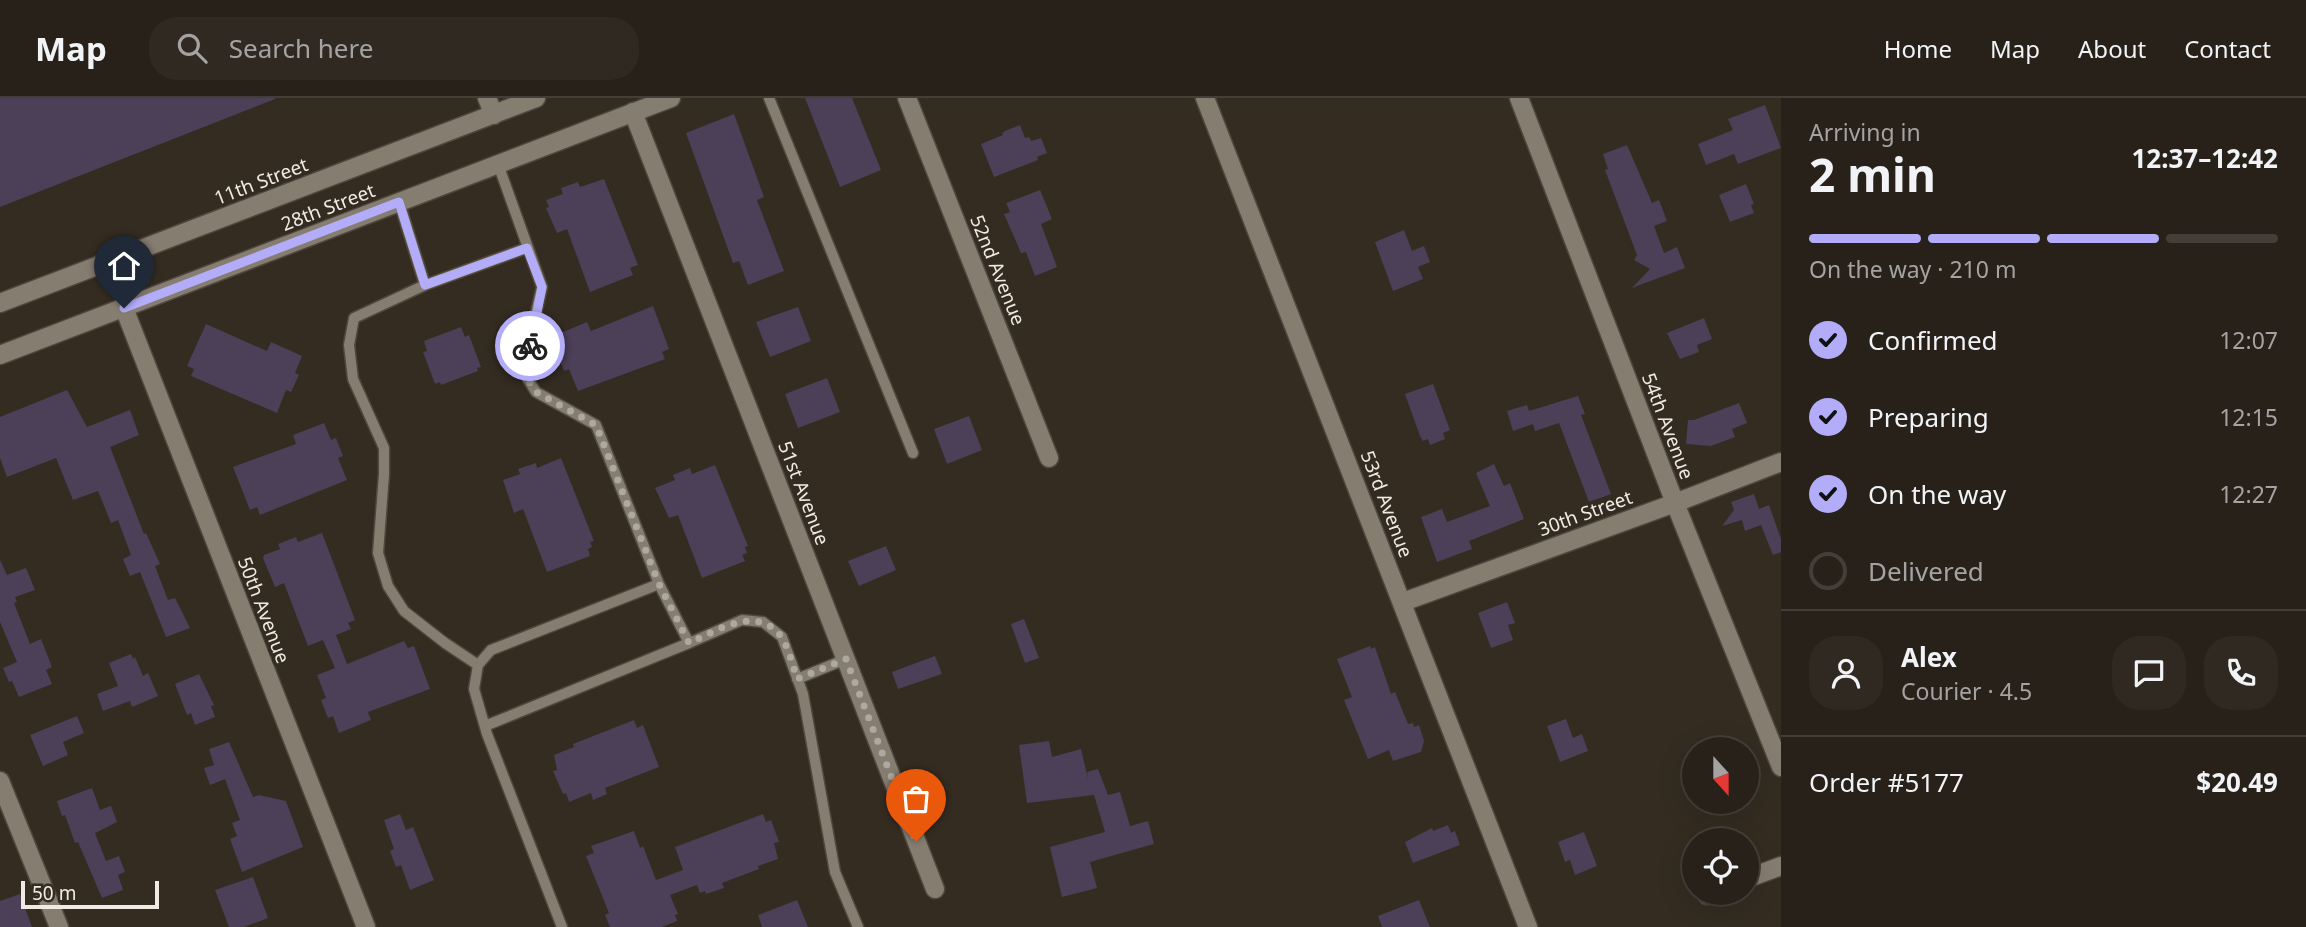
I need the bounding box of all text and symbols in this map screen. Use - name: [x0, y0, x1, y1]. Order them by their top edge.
- search box: [149, 17, 639, 80]
- text: Map: [35, 26, 107, 71]
- icon: search: [173, 29, 211, 67]
- text: Search here: [229, 30, 373, 66]
- text: Home: [1884, 32, 1952, 65]
- text: Map: [1990, 32, 2040, 65]
- text: About: [2078, 32, 2146, 65]
- text: Contact: [2184, 32, 2271, 65]
- text: Arriving in: [1809, 116, 1921, 148]
- text: 12:37–12:42: [2131, 140, 2278, 176]
- text: 2 min: [1809, 143, 1936, 205]
- street label: 11th Street: [210, 151, 312, 211]
- street label: 28th Street: [277, 177, 379, 237]
- street label: 52nd Avenue: [964, 211, 1032, 329]
- pin: [94, 236, 154, 308]
- icon: home: [105, 247, 143, 285]
- text: On the way · 210 m: [1809, 253, 2016, 285]
- courier: [495, 311, 565, 381]
- icon: check: [1809, 321, 1847, 359]
- text: Confirmed: [1868, 322, 1998, 358]
- text: 12:07: [2219, 324, 2278, 356]
- icon: bike: [511, 327, 549, 365]
- street label: 54th Avenue: [1636, 369, 1700, 483]
- icon: check: [1809, 398, 1847, 436]
- text: Preparing: [1868, 399, 1989, 435]
- text: 12:15: [2219, 401, 2278, 433]
- street label: 51st Avenue: [772, 437, 836, 549]
- street label: 53rd Avenue: [1355, 447, 1419, 561]
- icon: check: [1809, 475, 1847, 513]
- text: On the way: [1868, 476, 2006, 512]
- text: 12:27: [2219, 478, 2278, 510]
- street label: 30th Street: [1534, 484, 1636, 542]
- street label: 50th Avenue: [232, 553, 296, 667]
- text: Delivered: [1868, 553, 1984, 589]
- button: person: [1809, 636, 1883, 710]
- button: chat: [2112, 636, 2186, 710]
- button: phone: [2204, 636, 2278, 710]
- text: Alex: [1901, 639, 1957, 675]
- text: Courier · 4.5: [1901, 675, 2032, 707]
- north arrow: [1682, 737, 1759, 814]
- map controls: [1682, 737, 1759, 905]
- text: Order #5177: [1809, 764, 1964, 800]
- text: $20.49: [2196, 764, 2278, 800]
- pin: [886, 769, 946, 841]
- icon: bag: [897, 780, 935, 818]
- button: locate: [1682, 828, 1759, 905]
- scale bar: [21, 878, 159, 910]
- text: 50 m: [32, 880, 76, 906]

